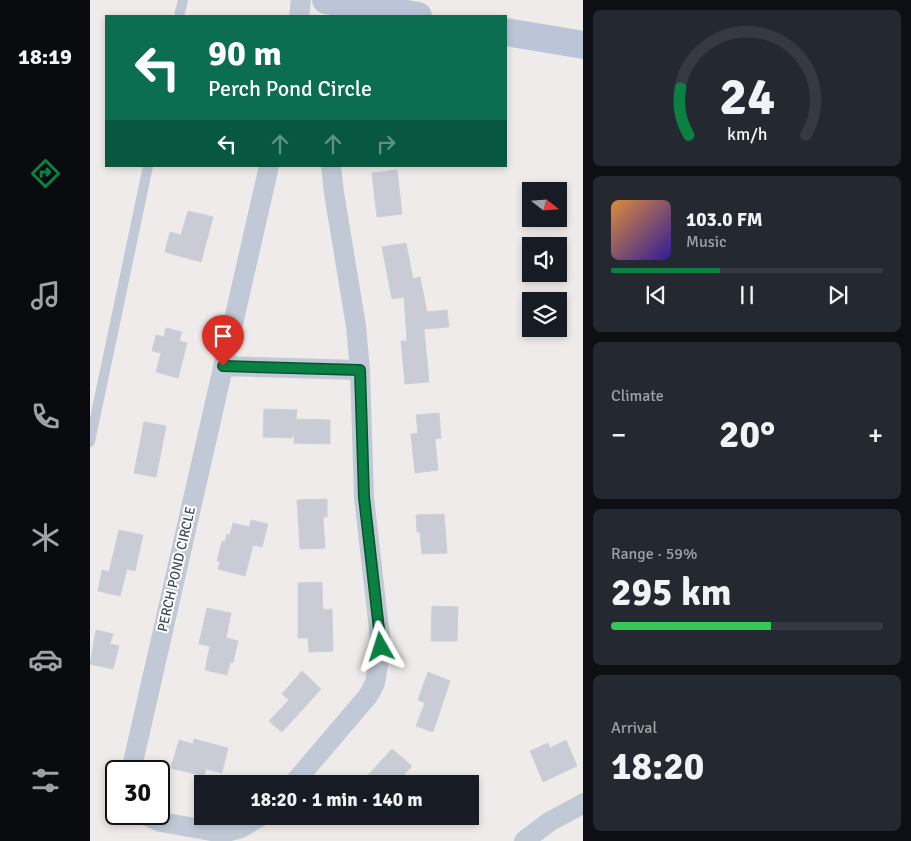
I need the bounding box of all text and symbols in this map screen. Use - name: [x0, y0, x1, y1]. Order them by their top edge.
- text: 90 m: [208, 32, 282, 75]
- icon: left: [125, 35, 190, 100]
- text: 18:19: [18, 43, 72, 70]
- text: 24: [719, 65, 775, 129]
- text: Perch Pond Circle: [208, 75, 372, 102]
- text: km/h: [727, 123, 767, 145]
- icon: left: [213, 130, 241, 158]
- icon: ahead: [266, 130, 294, 158]
- icon: ahead: [319, 130, 347, 158]
- icon: right: [372, 130, 400, 158]
- icon: directions: [28, 156, 63, 191]
- north arrow: [522, 182, 568, 228]
- map controls: [522, 182, 567, 337]
- text: 103.0 FM: [686, 208, 763, 232]
- text: Music: [686, 232, 727, 252]
- button: sound: [522, 237, 567, 282]
- icon: music: [28, 278, 63, 313]
- icon: previous: [642, 281, 670, 309]
- icon: pause: [733, 281, 761, 309]
- icon: next: [824, 281, 852, 309]
- button: layers: [522, 292, 567, 337]
- pin: [202, 315, 244, 366]
- icon: arrive: [209, 322, 237, 350]
- text: Climate: [611, 386, 664, 406]
- icon: phone: [28, 399, 63, 434]
- text: 20°: [719, 411, 775, 458]
- text: −: [611, 418, 626, 452]
- text: +: [868, 418, 883, 452]
- street label: PERCH POND CIRCLE: [154, 505, 199, 633]
- icon: climate: [28, 520, 63, 555]
- text: Range · 59%: [611, 544, 697, 564]
- text: 295 km: [611, 569, 732, 616]
- position arrow: [354, 620, 406, 672]
- icon: car: [28, 642, 63, 677]
- text: Arrival: [611, 718, 657, 738]
- text: 18:20: [611, 743, 704, 790]
- speed limit sign: 30: [105, 760, 170, 825]
- icon: filters: [28, 763, 63, 798]
- text: 18:20 · 1 min · 140 m: [250, 788, 423, 812]

